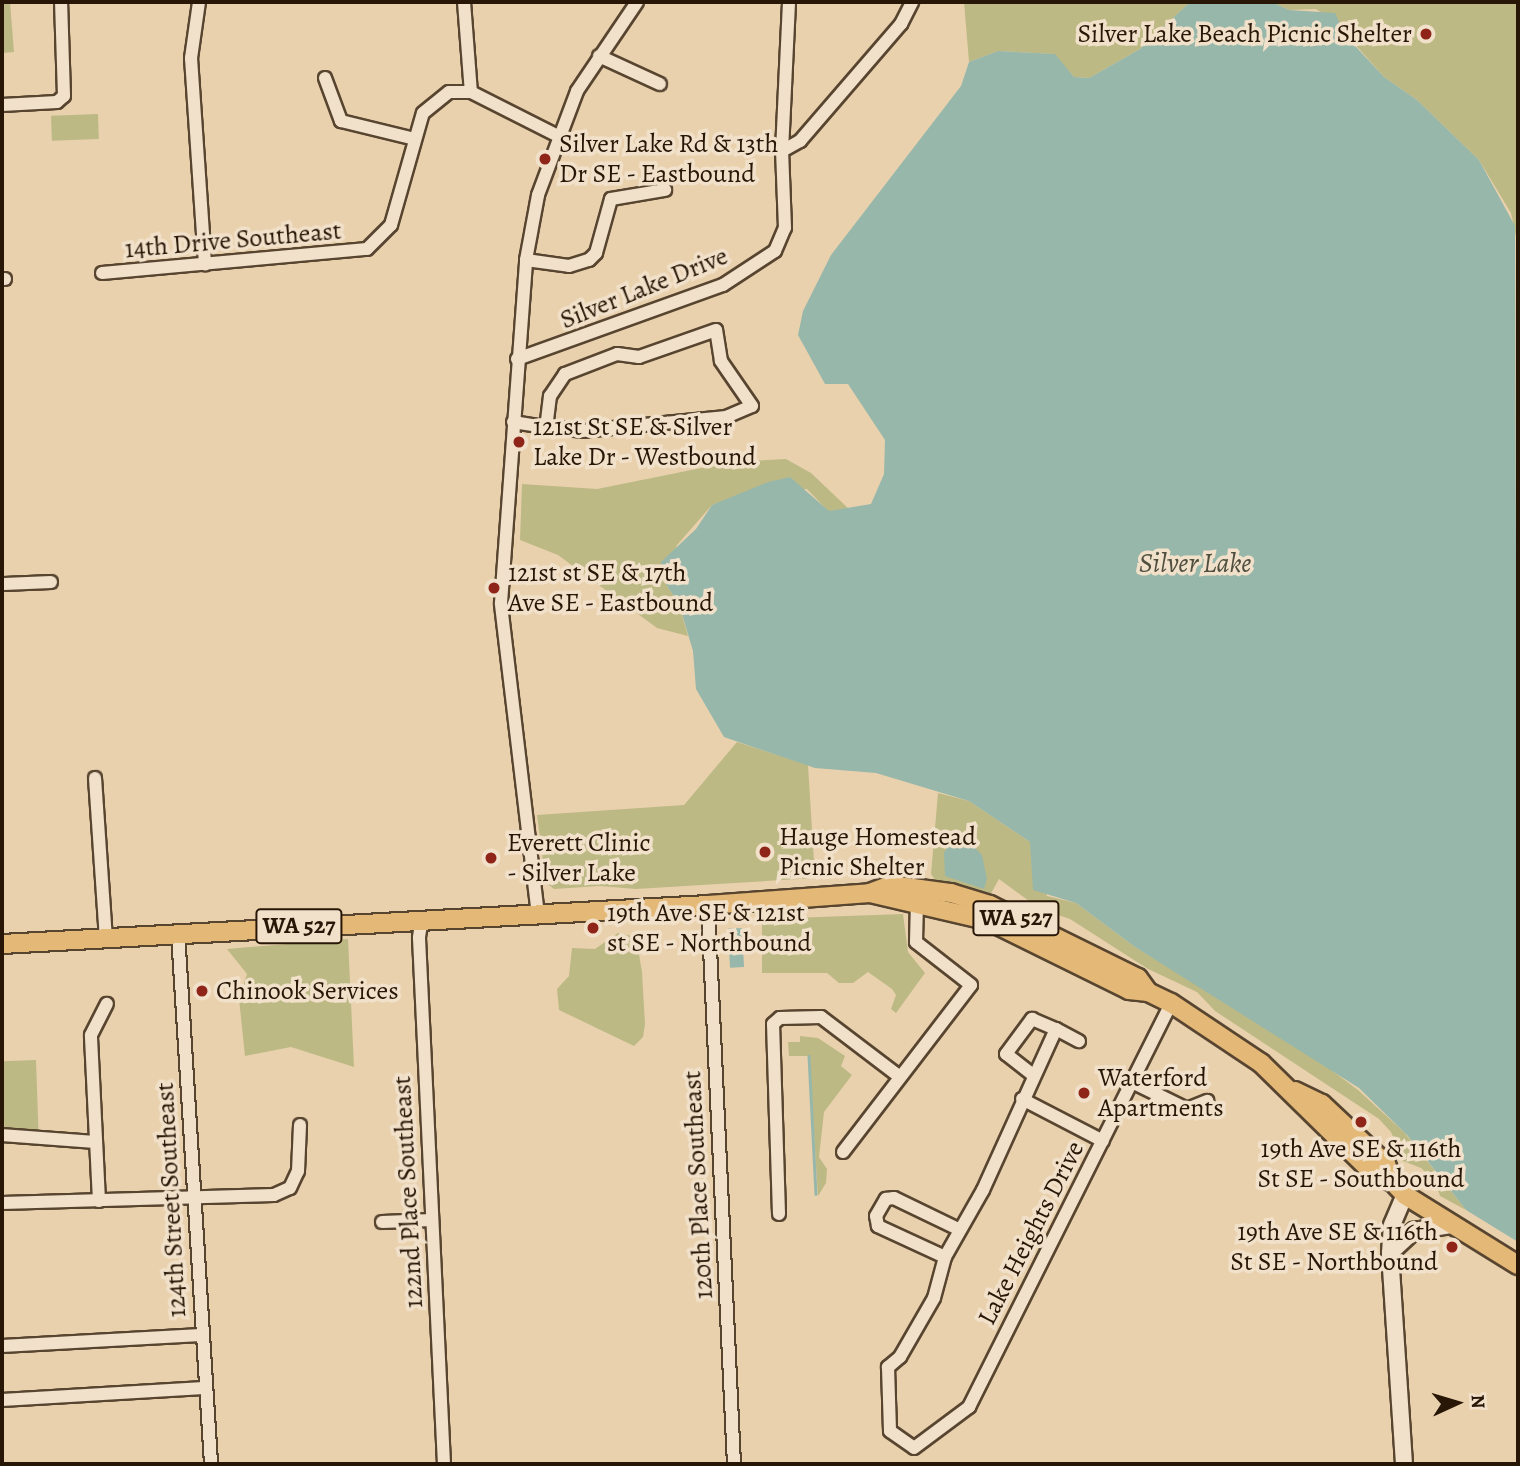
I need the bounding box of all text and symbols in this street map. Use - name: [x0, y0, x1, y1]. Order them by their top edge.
- place label: Silver Lake Beach Picnic Shelter: [1078, 18, 1412, 50]
- marker: Silver Lake Beach Picnic Shelter: [1418, 26, 1434, 42]
- place label: Silver Lake Rd & 13th Dr SE - Eastbound: [559, 128, 778, 190]
- marker: Silver Lake Rd & 13th Dr SE - Eastbound: [537, 151, 553, 167]
- street label: 14th Drive Southeast: [123, 215, 343, 265]
- street label: Silver Lake Drive: [556, 240, 732, 336]
- place label: 121st St SE & Silver Lake Dr - Westbound: [533, 411, 757, 472]
- marker: 121st St SE & Silver Lake Dr - Westbound: [511, 434, 527, 450]
- water label: Silver Lake: [1139, 546, 1251, 580]
- place label: 121st st SE & 17th Ave SE - Eastbound: [508, 557, 714, 618]
- marker: 121st st SE & 17th Ave SE - Eastbound: [486, 580, 502, 596]
- place label: Hauge Homestead Picnic Shelter: [779, 821, 976, 882]
- place label: Everett Clinic - Silver Lake: [507, 827, 651, 888]
- marker: Hauge Homestead Picnic Shelter: [757, 844, 773, 860]
- marker: Everett Clinic - Silver Lake: [481, 848, 501, 868]
- place label: 19th Ave SE & 121st st SE - Northbound: [607, 897, 812, 958]
- road number: WA 527: [972, 898, 1060, 938]
- road number: WA 527: [255, 906, 343, 946]
- marker: 19th Ave SE & 121st st SE - Northbound: [585, 920, 601, 936]
- place label: Chinook Services: [216, 975, 399, 1007]
- marker: Chinook Services: [194, 983, 210, 999]
- place label: Waterford Apartments: [1098, 1062, 1224, 1124]
- street label: 120th Place Southeast: [676, 1070, 720, 1300]
- street label: 122nd Place Southeast: [386, 1075, 430, 1309]
- street label: 124th Street Southeast: [149, 1082, 193, 1318]
- marker: Waterford Apartments: [1076, 1085, 1092, 1101]
- marker: 19th Ave SE & 116th St SE - Southbound: [1353, 1114, 1369, 1130]
- place label: 19th Ave SE & 116th St SE - Southbound: [1257, 1133, 1465, 1194]
- street label: Lake Heights Drive: [971, 1136, 1091, 1330]
- place label: 19th Ave SE & 116th St SE - Northbound: [1229, 1216, 1438, 1278]
- marker: 19th Ave SE & 116th St SE - Northbound: [1444, 1239, 1460, 1255]
- north arrow: [1422, 1368, 1492, 1438]
- text: N: [1464, 1394, 1491, 1409]

